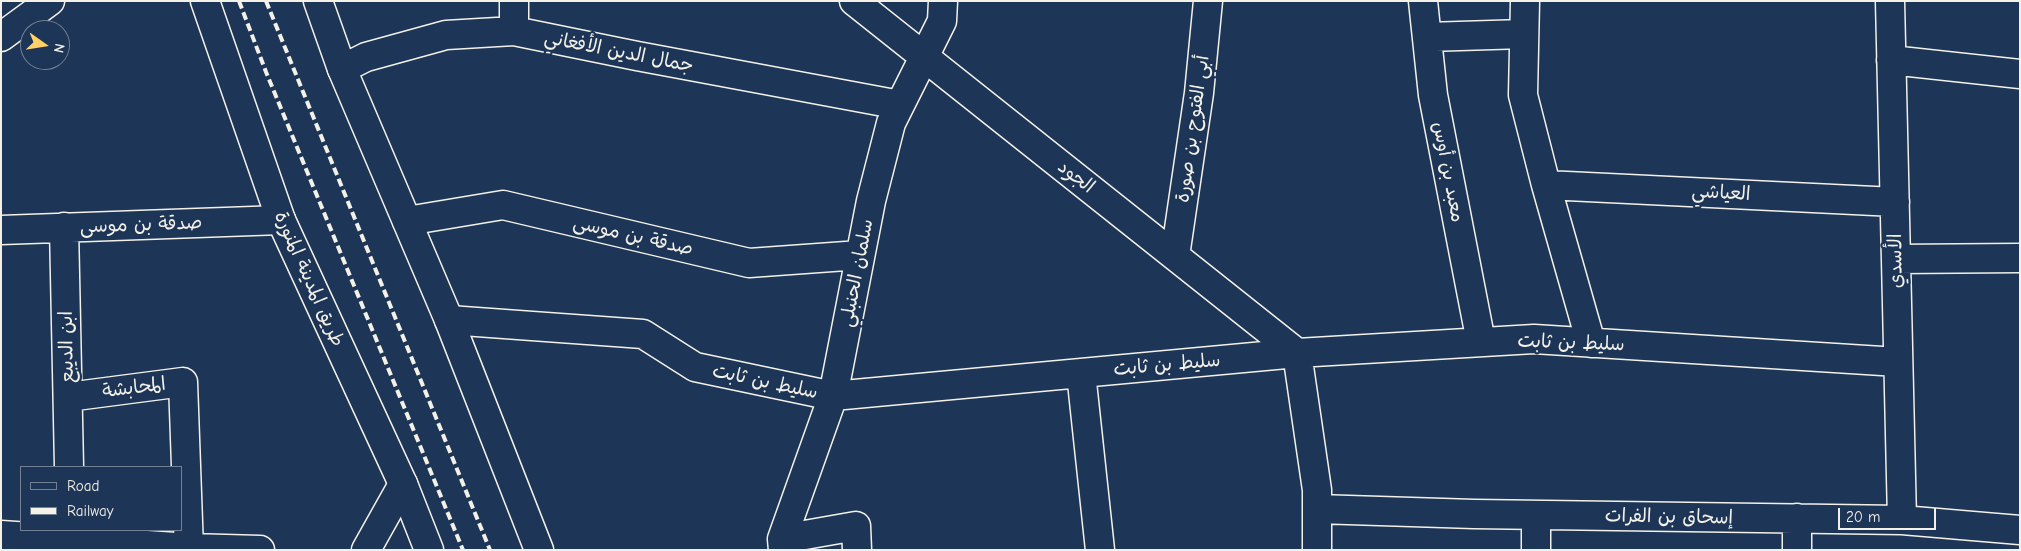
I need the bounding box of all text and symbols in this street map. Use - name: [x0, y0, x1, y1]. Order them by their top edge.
- north arrow: [20, 20, 70, 70]
- street label: جمال الدين الأفغاني: [542, 26, 696, 78]
- text: N: [50, 42, 68, 55]
- street label: أبي الفتوح بن صورة: [1171, 54, 1215, 204]
- street label: معبد بن أوس: [1427, 120, 1469, 224]
- street label: الجود: [1053, 156, 1099, 198]
- street label: العياشي: [1691, 180, 1751, 206]
- street label: طريق المدينة المنورة: [269, 208, 349, 350]
- street label: صدقة بن موسى: [79, 211, 203, 239]
- street label: صدقة بن موسى: [571, 211, 695, 261]
- street label: سلمان الحنبلي: [835, 217, 879, 329]
- street label: الأسدي: [1884, 233, 1908, 289]
- street label: ابن الديبع: [55, 311, 79, 383]
- street label: سليط بن ثابت: [1517, 330, 1625, 356]
- street label: سليط بن ثابت: [1113, 349, 1221, 381]
- street label: سليط بن ثابت: [710, 360, 820, 404]
- street label: المحابشة: [101, 373, 167, 403]
- legend: [20, 466, 182, 531]
- text: Road: [67, 477, 99, 495]
- scale bar: [1841, 498, 1938, 530]
- text: Railway: [67, 502, 113, 520]
- street label: إسحاق بن الفرات: [1605, 504, 1733, 530]
- text: 20 m: [1846, 508, 1880, 526]

